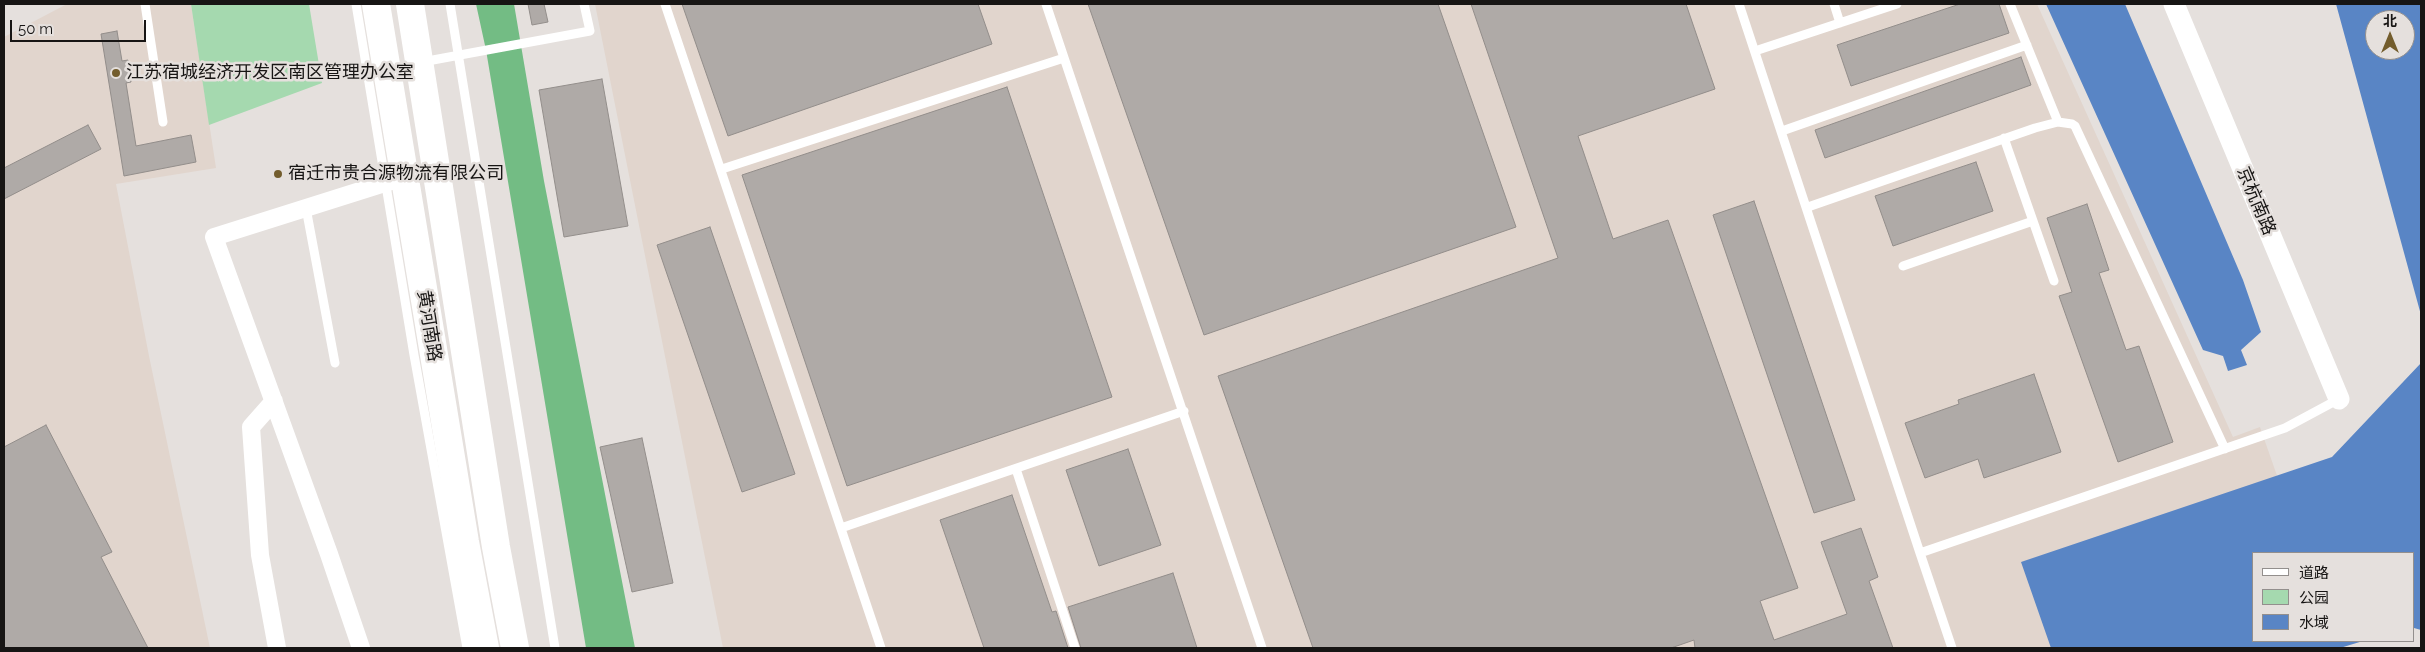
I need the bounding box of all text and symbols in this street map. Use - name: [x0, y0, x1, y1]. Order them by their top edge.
- scale bar: [12, 10, 149, 42]
- north arrow: [2365, 10, 2415, 60]
- text: 北: [2383, 13, 2397, 29]
- text: 50 m: [18, 20, 53, 38]
- place label: 江苏宿城经济开发区南区管理办公室: [126, 62, 414, 84]
- marker: 江苏宿城经济开发区南区管理办公室: [110, 67, 122, 79]
- place label: 宿迁市贵合源物流有限公司: [288, 163, 504, 185]
- street label: 京杭南路: [2232, 164, 2280, 238]
- marker: 宿迁市贵合源物流有限公司: [272, 168, 284, 180]
- street label: 黄河南路: [413, 289, 445, 363]
- legend: [2252, 552, 2415, 642]
- text: 道路: [2299, 564, 2329, 582]
- text: 公园: [2299, 589, 2329, 607]
- text: 水域: [2299, 614, 2329, 632]

